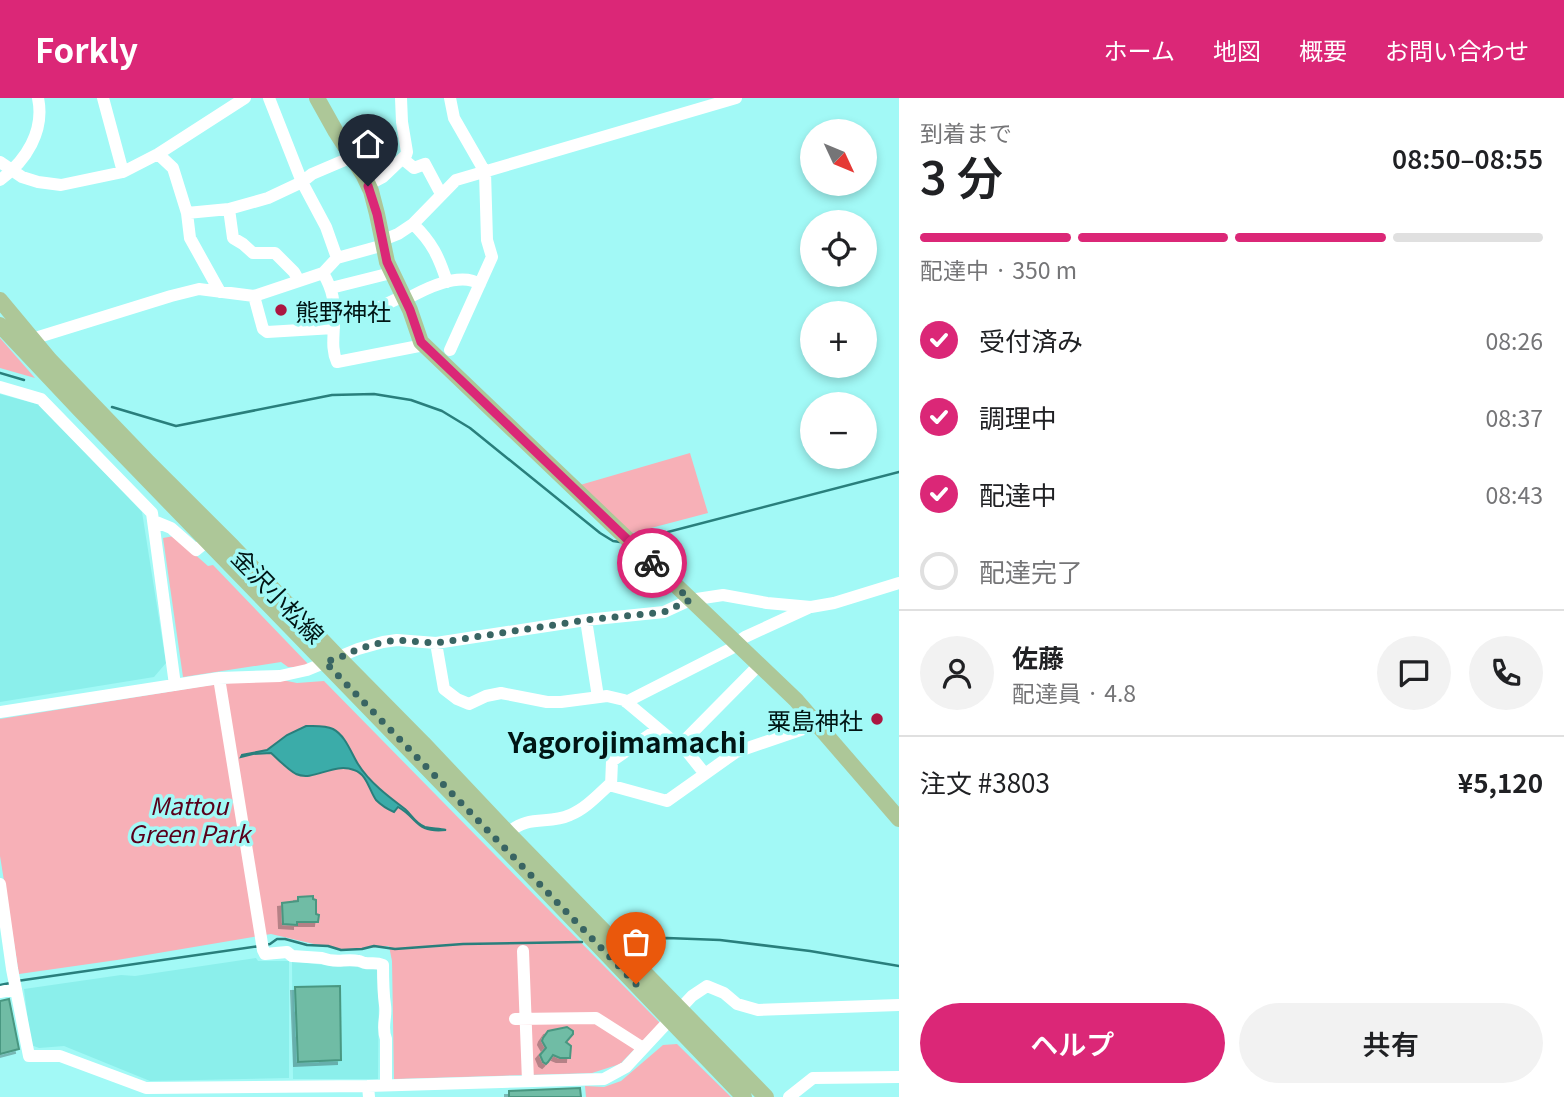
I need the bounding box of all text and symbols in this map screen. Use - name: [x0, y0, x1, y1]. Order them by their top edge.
- text: Forkly: [35, 25, 138, 73]
- text: ホーム: [1104, 32, 1175, 67]
- text: 地図: [1213, 32, 1261, 67]
- text: 概要: [1299, 32, 1347, 67]
- text: お問い合わせ: [1385, 32, 1529, 67]
- pin: [338, 114, 398, 186]
- text: 到着まで: [920, 115, 1012, 149]
- north arrow: [800, 119, 877, 196]
- map controls: [800, 119, 877, 469]
- icon: home: [349, 125, 387, 163]
- text: 08:50–08:55: [1392, 139, 1543, 176]
- text: 3 分: [920, 142, 1003, 208]
- button: locate: [800, 210, 877, 287]
- text: 配達中 · 350 m: [920, 252, 1077, 286]
- place label: 熊野神社: [295, 293, 391, 328]
- button: +: [800, 301, 877, 378]
- marker: 熊野神社: [273, 302, 289, 318]
- icon: check: [920, 321, 958, 359]
- text: 受付済み: [979, 321, 1083, 358]
- text: 08:26: [1486, 323, 1543, 357]
- button: −: [800, 392, 877, 469]
- icon: check: [920, 398, 958, 436]
- text: 調理中: [979, 398, 1057, 435]
- text: 08:37: [1486, 400, 1543, 434]
- icon: check: [920, 475, 958, 513]
- text: 配達中: [979, 475, 1057, 512]
- text: 08:43: [1486, 477, 1543, 511]
- courier: [617, 528, 687, 598]
- street label: 金沢小松線: [225, 540, 333, 650]
- icon: bike: [633, 544, 671, 582]
- text: 配達完了: [979, 552, 1083, 589]
- button: person: [920, 636, 994, 710]
- button: chat: [1377, 636, 1451, 710]
- button: phone: [1469, 636, 1543, 710]
- text: 佐藤: [1012, 638, 1064, 675]
- text: 配達員 · 4.8: [1012, 675, 1136, 709]
- place label: 粟島神社: [767, 702, 863, 737]
- marker: 粟島神社: [869, 711, 885, 727]
- district label: Yagorojimamachi: [507, 721, 746, 761]
- text: 注文 #3803: [920, 763, 1050, 800]
- text: ¥5,120: [1458, 763, 1543, 800]
- park label: Mattou Green Park: [128, 787, 253, 850]
- pin: [606, 912, 666, 984]
- icon: bag: [617, 923, 655, 961]
- button: ヘルプ: [920, 1003, 1225, 1083]
- button: 共有: [1239, 1003, 1543, 1083]

